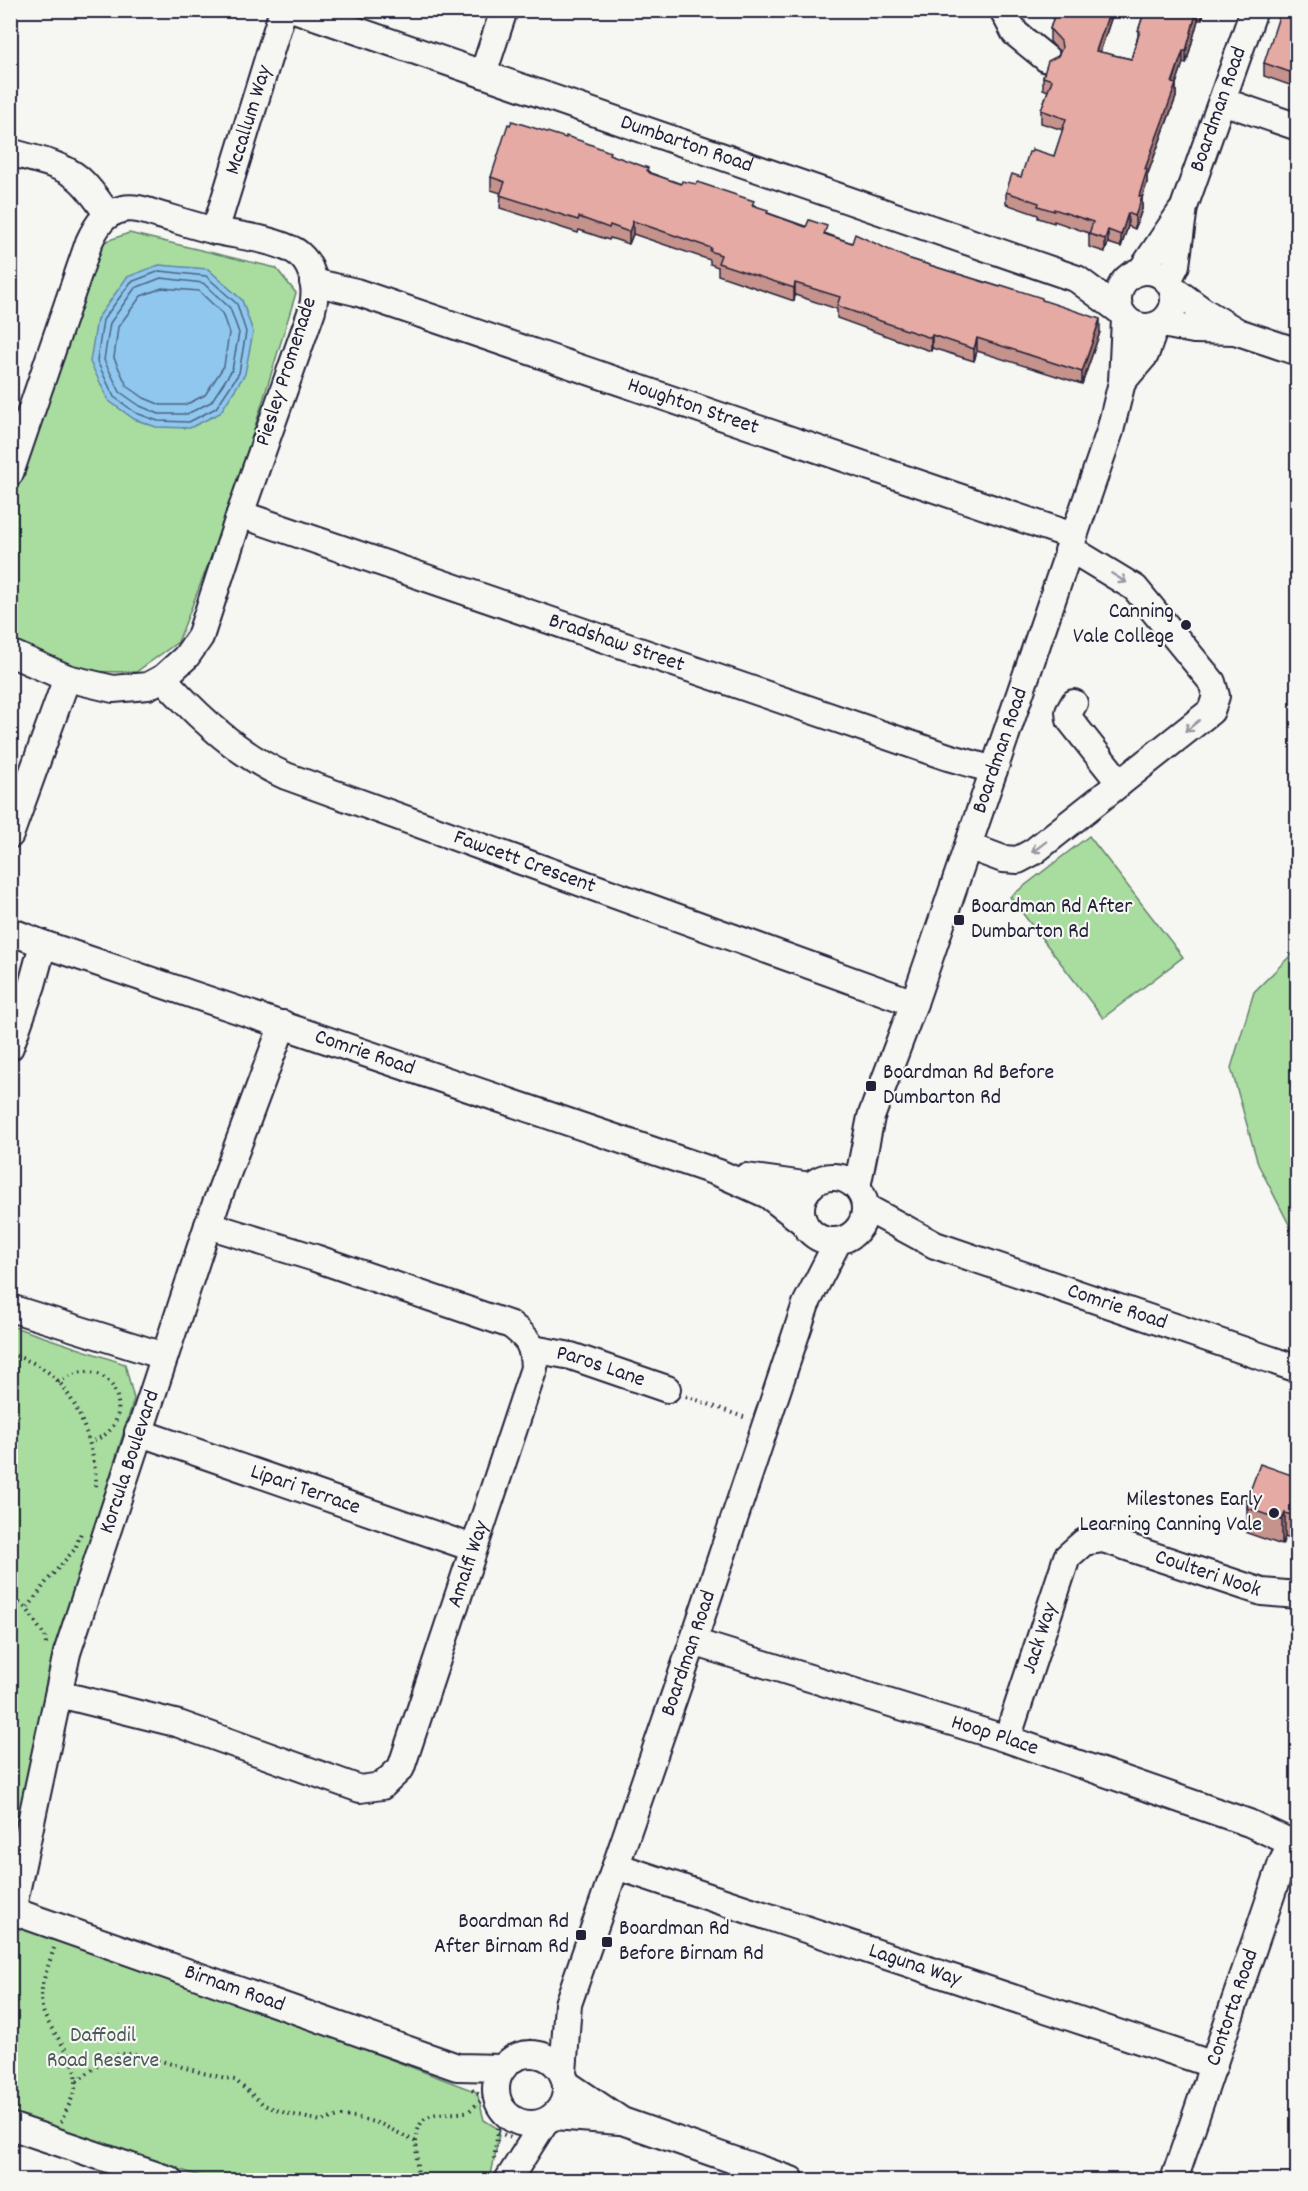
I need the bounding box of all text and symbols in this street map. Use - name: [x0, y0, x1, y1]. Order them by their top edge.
- street label: Boardman Road: [1182, 43, 1255, 176]
- street label: Mccallum Way: [218, 61, 281, 179]
- street label: Dumbarton Road: [616, 107, 757, 182]
- street label: Piesley Promenade: [248, 293, 326, 451]
- street label: Houghton Street: [623, 370, 763, 443]
- one-way arrow: [1110, 573, 1127, 585]
- place label: Canning Vale College: [1073, 597, 1174, 653]
- street label: Bradshaw Street: [544, 606, 688, 681]
- marker: Canning Vale College: [1179, 618, 1193, 632]
- street label: Boardman Road: [965, 684, 1036, 818]
- one-way arrow: [1184, 719, 1200, 732]
- street label: Fawcett Crescent: [449, 822, 600, 902]
- one-way arrow: [1031, 840, 1047, 853]
- place label: Boardman Rd After Dumbarton Rd: [971, 892, 1133, 948]
- marker: Boardman Rd After Dumbarton Rd: [952, 913, 966, 927]
- street label: Comrie Road: [310, 1022, 419, 1084]
- place label: Boardman Rd Before Dumbarton Rd: [883, 1058, 1054, 1114]
- marker: Boardman Rd Before Dumbarton Rd: [864, 1079, 878, 1093]
- street label: Comrie Road: [1063, 1276, 1171, 1339]
- street label: Paros Lane: [554, 1338, 649, 1396]
- street label: Korcula Boulevard: [92, 1386, 168, 1538]
- street label: Lipari Terrace: [246, 1457, 364, 1523]
- place label: Milestones Early Learning Canning Vale: [1080, 1485, 1263, 1541]
- marker: Milestones Early Learning Canning Vale: [1267, 1506, 1281, 1520]
- street label: Amalfi Way: [440, 1516, 498, 1612]
- street label: Coulteri Nook: [1151, 1542, 1265, 1606]
- street label: Boardman Road: [653, 1587, 725, 1720]
- street label: Jack Way: [1014, 1598, 1067, 1678]
- street label: Hoop Place: [947, 1707, 1043, 1764]
- place label: Boardman Rd After Birnam Rd: [434, 1907, 569, 1963]
- place label: Boardman Rd Before Birnam Rd: [619, 1914, 764, 1970]
- marker: Boardman Rd After Birnam Rd: [574, 1928, 588, 1942]
- marker: Boardman Rd Before Birnam Rd: [600, 1935, 614, 1949]
- street label: Laguna Way: [864, 1936, 966, 1996]
- street label: Contorta Road: [1198, 1945, 1267, 2070]
- street label: Birnam Road: [180, 1957, 289, 2021]
- park label: Daffodil Road Reserve: [47, 2021, 159, 2077]

